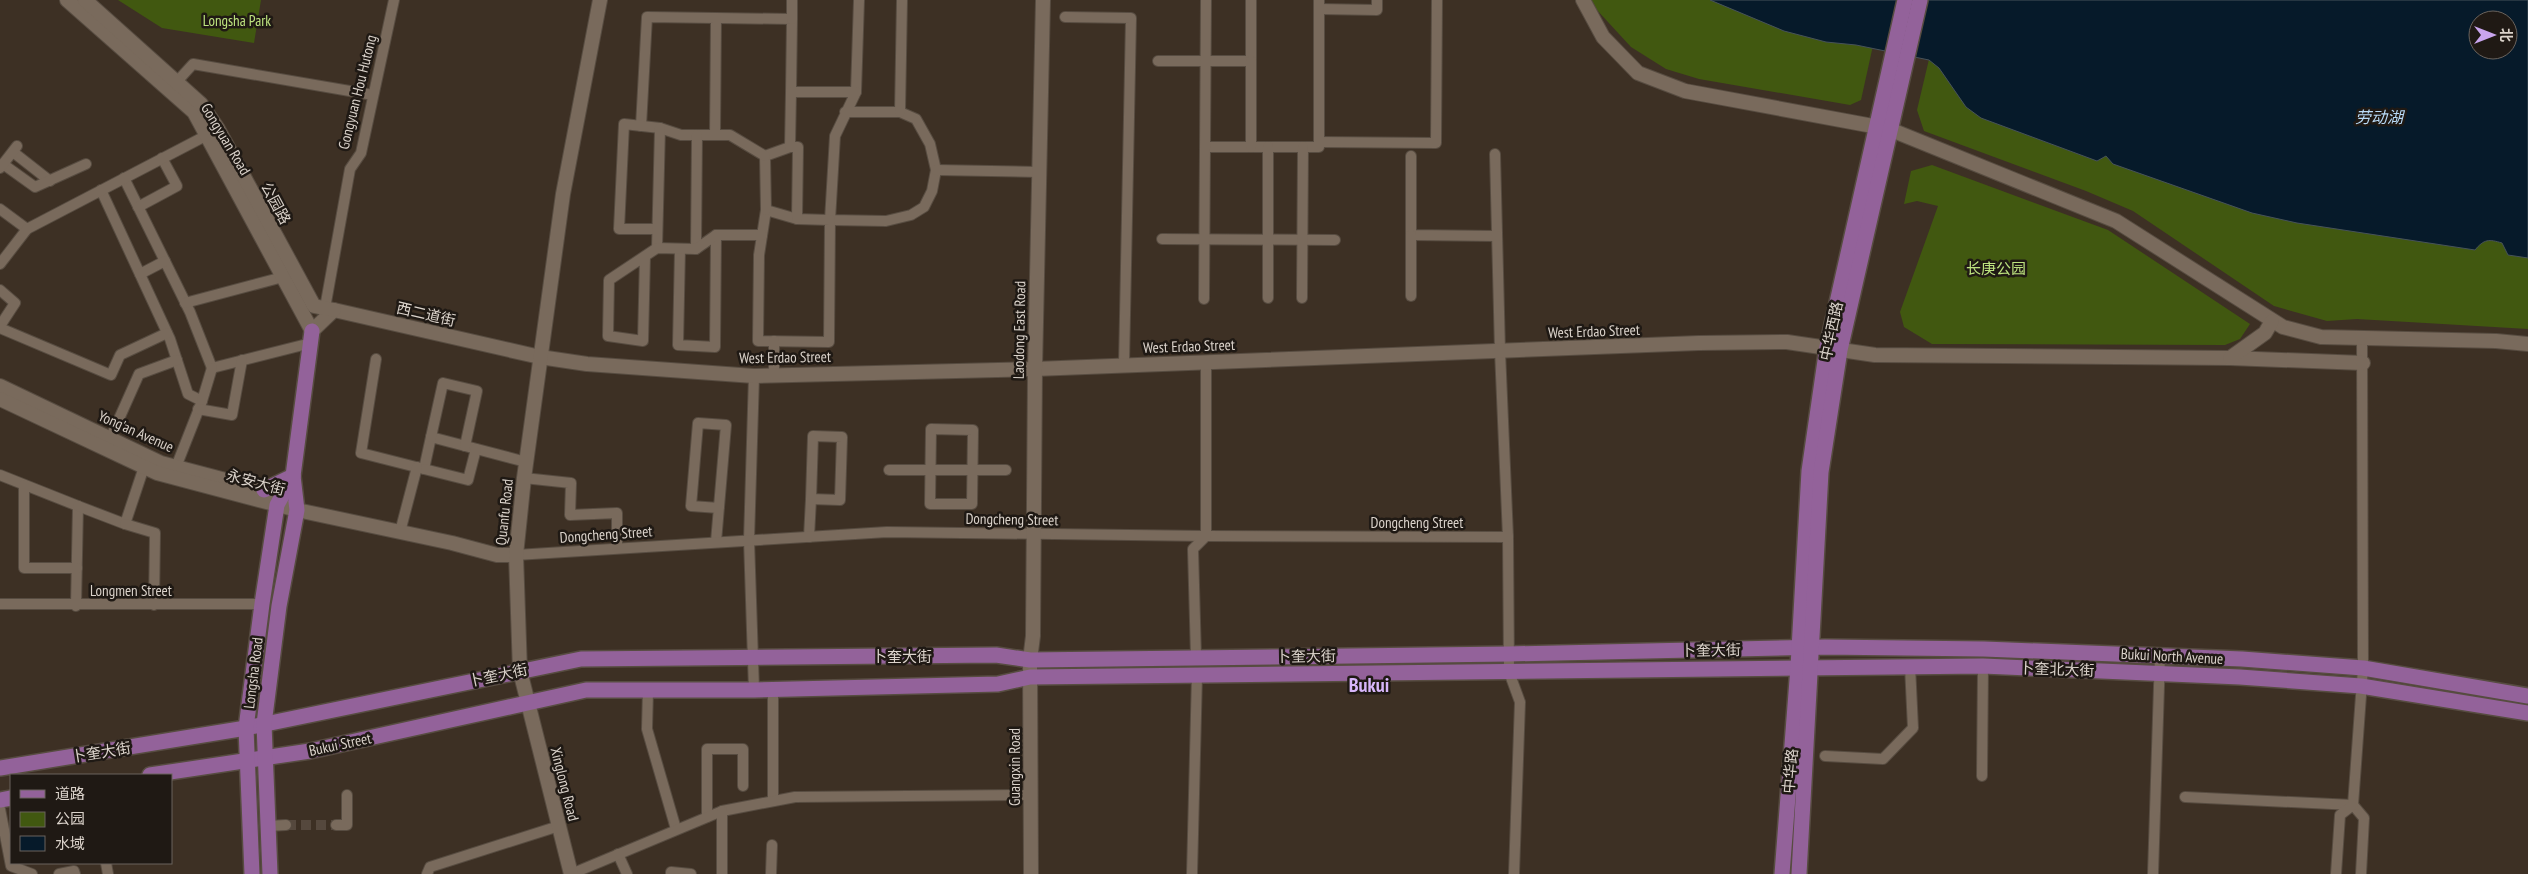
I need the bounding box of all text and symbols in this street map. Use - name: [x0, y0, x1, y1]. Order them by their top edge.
- north arrow: [2468, 10, 2518, 60]
- park label: Longsha Park: [203, 11, 271, 30]
- text: 北: [2497, 28, 2515, 42]
- street label: Gongyuan Hou Hutong: [334, 33, 380, 151]
- street label: Gongyuan Road: [197, 100, 255, 178]
- water label: 劳动湖: [2355, 107, 2406, 127]
- street label: 公园路: [257, 179, 295, 227]
- park label: 长庚公园: [1966, 259, 2026, 278]
- street label: Laodong East Road: [1009, 281, 1029, 379]
- street label: 西二道街: [395, 298, 457, 330]
- street label: 中华西路: [1815, 300, 1847, 362]
- street label: West Erdao Street: [1548, 320, 1640, 342]
- street label: West Erdao Street: [1143, 335, 1235, 357]
- street label: West Erdao Street: [739, 347, 831, 367]
- street label: Yong'an Avenue: [95, 406, 177, 456]
- street label: 永安大街: [225, 465, 287, 499]
- street label: Quanfu Road: [491, 478, 517, 546]
- street label: Dongcheng Street: [965, 509, 1059, 529]
- street label: Dongcheng Street: [1371, 513, 1463, 532]
- street label: Dongcheng Street: [559, 521, 653, 547]
- street label: Longmen Street: [90, 581, 172, 600]
- street label: Longsha Road: [239, 636, 267, 710]
- street label: 卜奎大街: [1681, 640, 1741, 660]
- street label: Bukui North Avenue: [2120, 644, 2224, 668]
- street label: 卜奎大街: [1276, 646, 1336, 666]
- street label: 卜奎大街: [872, 647, 932, 666]
- street label: 卜奎北大街: [2019, 658, 2095, 680]
- street label: 卜奎大街: [467, 659, 529, 691]
- district label: Bukui: [1349, 672, 1389, 698]
- street label: Bukui Street: [307, 728, 373, 760]
- street label: Guangxin Road: [1005, 728, 1024, 806]
- street label: 卜奎大街: [70, 738, 132, 766]
- street label: Xinglong Road: [547, 745, 583, 823]
- street label: 中华路: [1779, 748, 1801, 794]
- legend: [10, 774, 172, 864]
- text: 道路: [55, 784, 85, 803]
- text: 公园: [55, 809, 85, 828]
- text: 水域: [55, 834, 85, 853]

